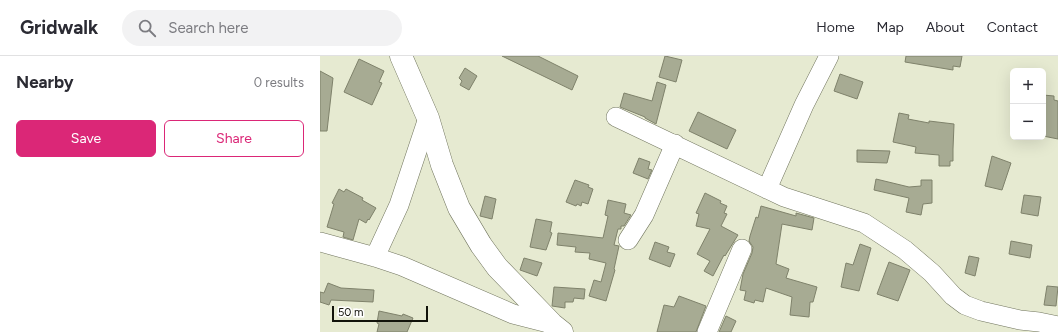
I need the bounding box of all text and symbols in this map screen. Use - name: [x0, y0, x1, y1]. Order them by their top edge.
- search box: [122, 10, 402, 46]
- text: Gridwalk: [20, 16, 98, 39]
- icon: search: [136, 17, 158, 39]
- text: Search here: [168, 19, 248, 37]
- text: Home: [816, 19, 855, 36]
- text: Map: [877, 19, 904, 36]
- text: About: [926, 19, 965, 36]
- text: Contact: [987, 19, 1038, 36]
- map controls: [1010, 68, 1046, 140]
- button: +: [1010, 68, 1046, 104]
- text: Nearby: [16, 72, 74, 92]
- text: 0 results: [254, 75, 304, 90]
- button: −: [1010, 104, 1046, 140]
- button: Save: [16, 120, 156, 157]
- button: Share: [164, 120, 304, 157]
- scale bar: [332, 304, 428, 323]
- text: 50 m: [338, 306, 363, 319]

